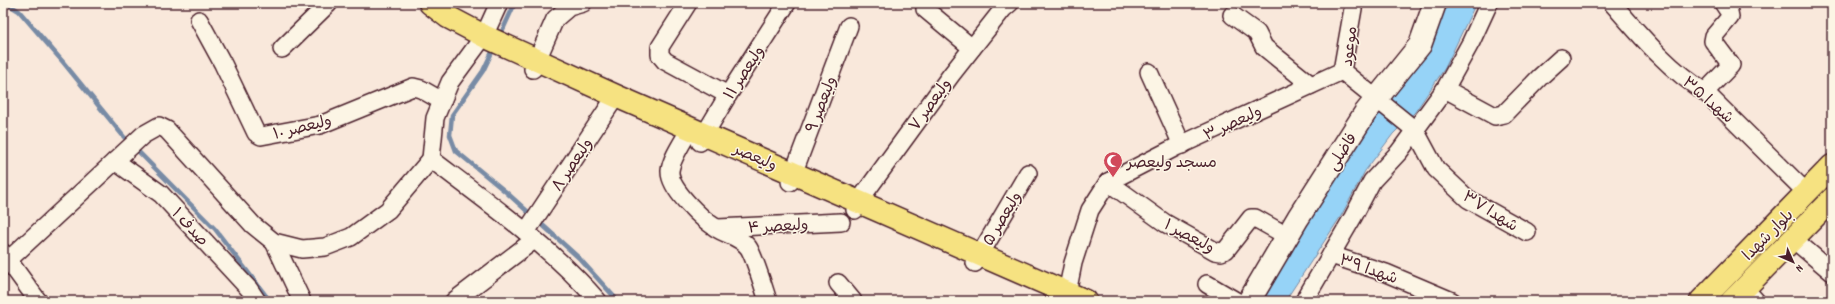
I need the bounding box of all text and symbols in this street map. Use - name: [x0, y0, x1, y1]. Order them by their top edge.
- street label: موعود: [1337, 25, 1364, 68]
- street label: ولیعصر ۱۱: [719, 42, 771, 105]
- street label: شهدا ۳۵: [1677, 72, 1738, 130]
- street label: ولیعصر ۹: [801, 73, 844, 136]
- street label: ولیعصر ۷: [904, 74, 958, 137]
- street label: ولیعصر ۳: [1200, 101, 1266, 148]
- street label: ولیعصر ۱۰: [271, 110, 334, 147]
- street label: فاضلی: [1322, 129, 1364, 176]
- street label: ولیعصر ۸: [547, 134, 599, 197]
- street label: ولیعصر: [728, 138, 780, 178]
- mosque icon: مسجد ولیعصر: [1102, 150, 1124, 178]
- place label: مسجد ولیعصر: [1125, 152, 1217, 175]
- street label: شهدا ۳۷: [1457, 186, 1522, 238]
- street label: ولیعصر ۵: [978, 188, 1028, 251]
- street label: صدف ۱: [165, 203, 213, 252]
- street label: بلوار شهدا: [1738, 205, 1800, 267]
- street label: ولیعصر ۴: [747, 214, 809, 241]
- street label: ولیعصر ۱: [1159, 214, 1218, 260]
- north arrow: [1773, 242, 1813, 282]
- street label: شهدا ۳۹: [1336, 250, 1401, 291]
- text: N: [1791, 260, 1806, 276]

